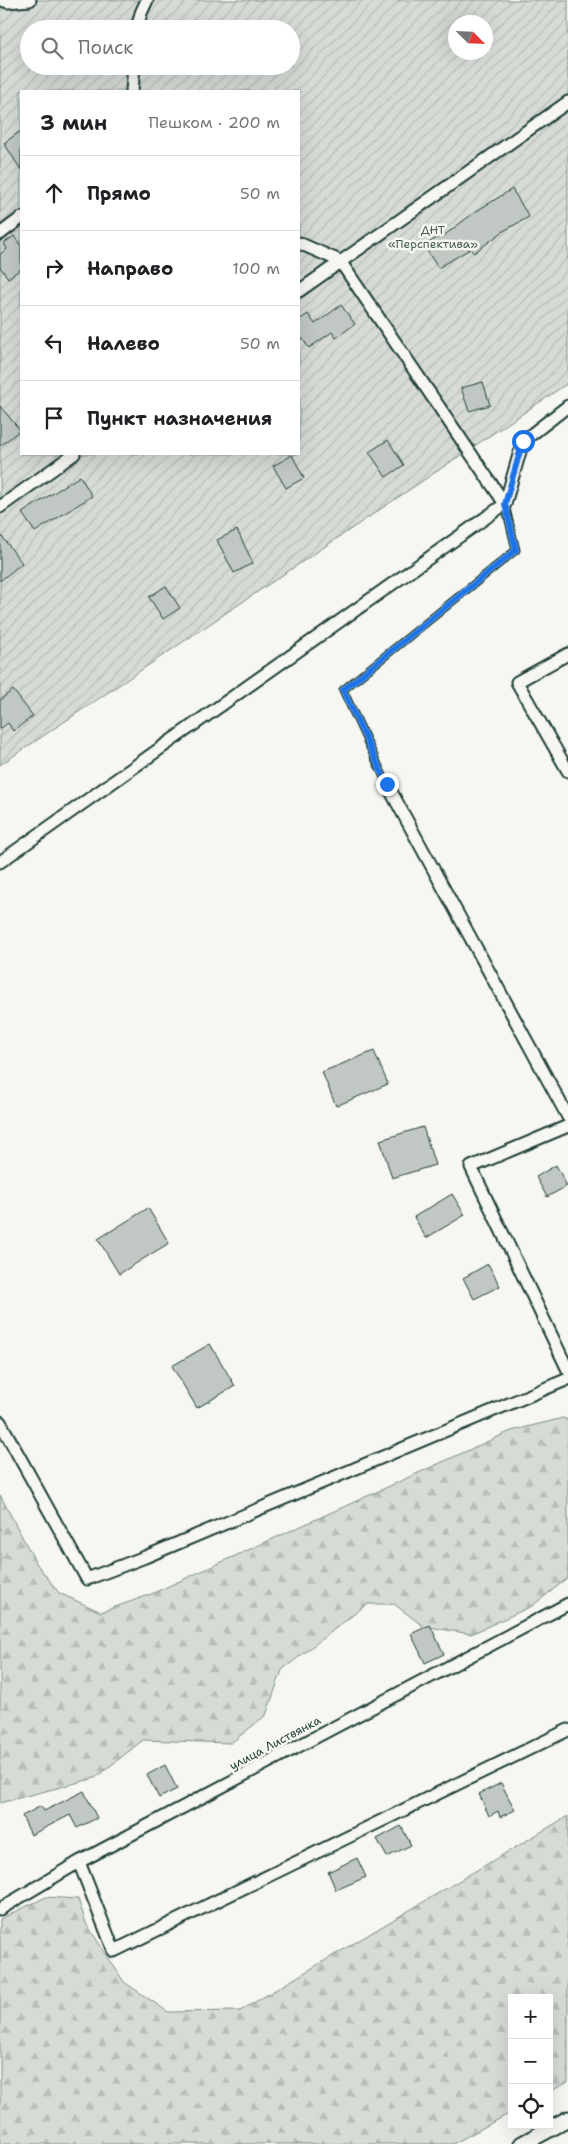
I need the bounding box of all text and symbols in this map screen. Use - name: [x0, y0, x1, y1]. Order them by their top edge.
- north arrow: [448, 15, 493, 60]
- search box: [20, 20, 300, 75]
- icon: search: [38, 34, 66, 62]
- text: Поиск: [78, 35, 133, 60]
- text: 3 мин: [40, 109, 107, 137]
- text: Пешком · 200 m: [149, 112, 280, 133]
- icon: ahead: [40, 179, 68, 207]
- text: Прямо: [87, 181, 151, 206]
- text: 50 m: [240, 183, 280, 204]
- park label: ДНТ «Перспектива»: [388, 222, 478, 252]
- icon: right: [40, 254, 68, 282]
- text: Направо: [87, 256, 173, 281]
- text: 100 m: [232, 258, 280, 279]
- icon: left: [40, 329, 68, 357]
- text: Налево: [87, 331, 160, 356]
- text: 50 m: [240, 333, 280, 354]
- icon: arrive: [40, 404, 68, 432]
- text: Пункт назначения: [87, 406, 272, 431]
- route start: [512, 430, 535, 453]
- route end: [376, 773, 399, 796]
- street label: улица Листвянка: [227, 1712, 324, 1774]
- map controls: [508, 1994, 553, 2129]
- button: +: [508, 1994, 553, 2039]
- button: −: [508, 2039, 553, 2084]
- button: locate: [508, 2084, 553, 2129]

